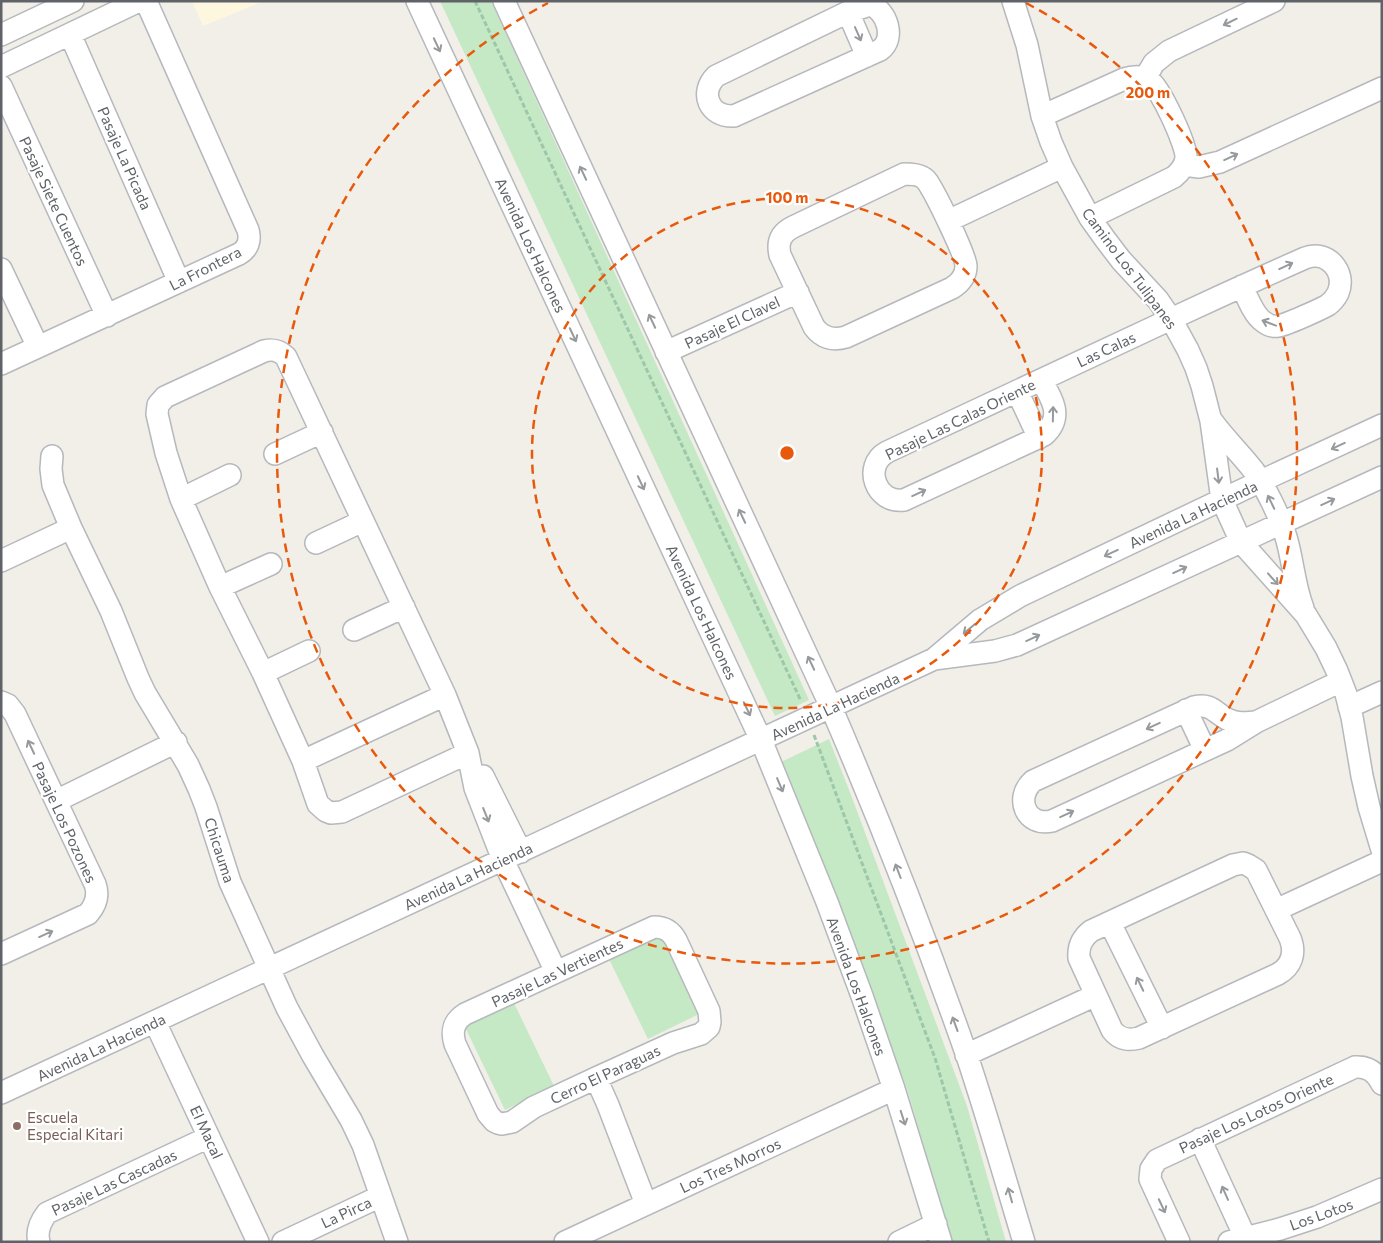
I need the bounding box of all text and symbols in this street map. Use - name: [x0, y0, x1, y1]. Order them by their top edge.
- one-way arrow: [1223, 18, 1238, 27]
- one-way arrow: [853, 26, 863, 41]
- one-way arrow: [433, 38, 443, 53]
- text: 200 m: [1126, 83, 1170, 101]
- street label: Pasaje La Picada: [94, 104, 156, 212]
- street label: Pasaje Siete Cuentos: [16, 133, 92, 269]
- one-way arrow: [1223, 152, 1238, 161]
- one-way arrow: [578, 166, 588, 181]
- street label: Avenida Los Halcones: [492, 175, 570, 315]
- text: 100 m: [766, 188, 808, 206]
- street label: Camino Los Tulipanes: [1079, 204, 1182, 332]
- street label: La Frontera: [166, 242, 244, 294]
- one-way arrow: [1278, 261, 1293, 270]
- street label: Pasaje El Clavel: [682, 292, 782, 352]
- one-way arrow: [647, 314, 656, 329]
- one-way arrow: [1261, 318, 1276, 327]
- one-way arrow: [568, 328, 578, 343]
- street label: Las Calas: [1074, 328, 1138, 370]
- street label: Pasaje Las Calas Oriente: [882, 375, 1038, 463]
- one-way arrow: [1048, 406, 1058, 422]
- one-way arrow: [1330, 441, 1345, 451]
- centre of rings: [778, 444, 796, 462]
- one-way arrow: [1214, 468, 1224, 484]
- one-way arrow: [637, 475, 647, 490]
- street label: Avenida La Hacienda: [1126, 476, 1260, 552]
- one-way arrow: [911, 488, 926, 498]
- one-way arrow: [1266, 495, 1276, 510]
- one-way arrow: [1320, 497, 1335, 506]
- one-way arrow: [737, 509, 747, 524]
- street label: Avenida Los Halcones: [663, 542, 741, 682]
- one-way arrow: [1104, 548, 1119, 558]
- one-way arrow: [1172, 565, 1187, 575]
- one-way arrow: [1268, 572, 1279, 585]
- one-way arrow: [963, 624, 976, 635]
- one-way arrow: [1025, 633, 1040, 642]
- one-way arrow: [806, 656, 815, 671]
- street label: Avenida La Hacienda: [768, 668, 902, 744]
- one-way arrow: [743, 701, 752, 716]
- one-way arrow: [1146, 721, 1161, 731]
- one-way arrow: [25, 740, 35, 755]
- street label: Pasaje Los Pozones: [29, 759, 101, 886]
- one-way arrow: [776, 777, 785, 792]
- one-way arrow: [481, 807, 491, 822]
- one-way arrow: [1059, 808, 1074, 818]
- street label: Chicauma: [201, 815, 239, 885]
- street label: Avenida La Hacienda: [401, 838, 535, 914]
- one-way arrow: [893, 864, 902, 880]
- street label: Avenida Los Halcones: [823, 914, 891, 1058]
- one-way arrow: [38, 929, 53, 938]
- street label: Pasaje Las Vertientes: [488, 934, 626, 1010]
- one-way arrow: [1135, 977, 1144, 992]
- street label: Avenida La Hacienda: [34, 1009, 168, 1085]
- one-way arrow: [950, 1016, 959, 1032]
- street label: Cerro El Paraguas: [547, 1041, 663, 1107]
- street label: Pasaje Los Lotos Oriente: [1176, 1069, 1336, 1157]
- street label: El Macal: [187, 1102, 227, 1162]
- place label: Escuela Especial Kitari: [27, 1108, 123, 1143]
- one-way arrow: [899, 1109, 908, 1125]
- marker: Escuela Especial Kitari: [11, 1120, 23, 1132]
- street label: Los Tres Morros: [677, 1134, 784, 1196]
- street label: Pasaje Las Cascadas: [48, 1145, 180, 1219]
- one-way arrow: [1219, 1186, 1229, 1201]
- one-way arrow: [1004, 1187, 1014, 1203]
- street label: La Pirca: [318, 1193, 374, 1231]
- street label: Los Lotos: [1287, 1194, 1355, 1234]
- one-way arrow: [1158, 1198, 1167, 1213]

